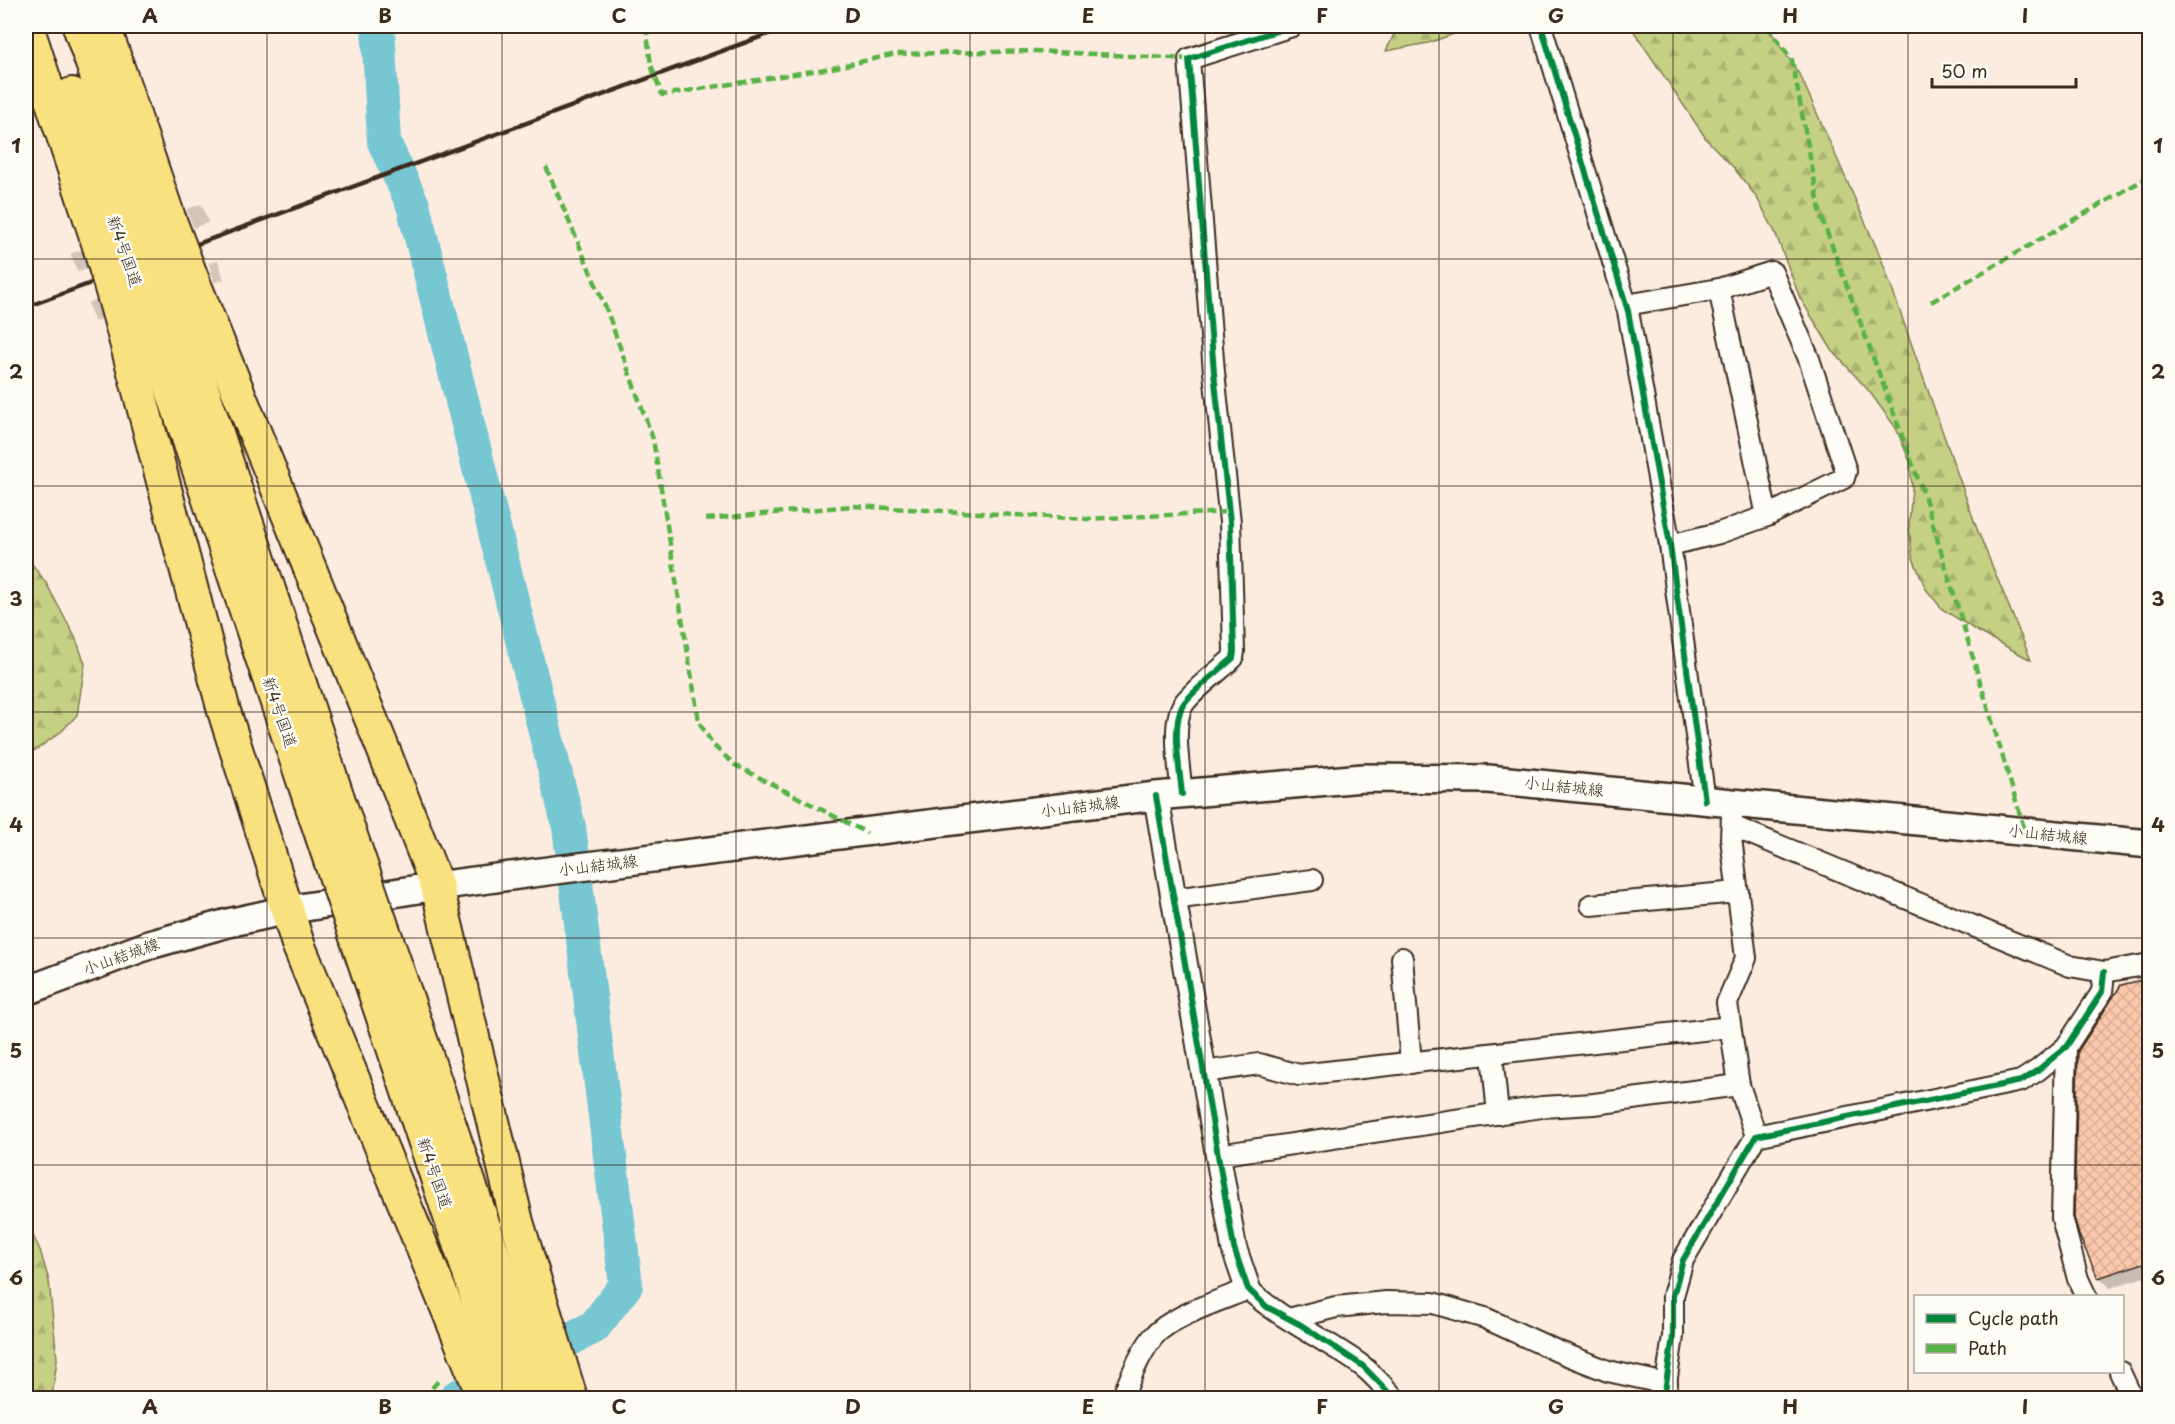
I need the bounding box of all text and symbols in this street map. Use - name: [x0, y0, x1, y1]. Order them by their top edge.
- text: A: [142, 0, 158, 30]
- text: B: [378, 0, 392, 30]
- text: C: [611, 0, 627, 30]
- text: D: [845, 0, 861, 30]
- text: E: [1082, 0, 1094, 30]
- text: F: [1316, 0, 1328, 30]
- text: G: [1548, 0, 1564, 30]
- text: H: [1782, 0, 1798, 30]
- text: I: [2022, 0, 2028, 30]
- scale bar: [1932, 51, 2076, 89]
- text: 50 m: [1941, 57, 1988, 84]
- text: 1: [11, 130, 21, 160]
- text: 1: [2153, 130, 2163, 160]
- street label: 新4号国道: [102, 212, 149, 290]
- text: 2: [9, 356, 23, 386]
- text: 2: [2151, 356, 2165, 386]
- text: 3: [9, 583, 23, 613]
- text: 3: [2151, 583, 2165, 613]
- street label: 新4号国道: [257, 673, 304, 751]
- street label: 小山結城線: [1523, 769, 1605, 801]
- street label: 小山結城線: [1039, 788, 1121, 822]
- text: 4: [9, 809, 23, 839]
- text: 4: [2151, 809, 2165, 839]
- street label: 小山結城線: [2007, 817, 2089, 849]
- street label: 小山結城線: [557, 847, 639, 881]
- street label: 小山結城線: [79, 930, 162, 980]
- text: 5: [10, 1035, 22, 1065]
- text: 5: [2152, 1035, 2164, 1065]
- street label: 新4号国道: [412, 1134, 459, 1212]
- text: 6: [9, 1262, 23, 1292]
- text: 6: [2151, 1262, 2165, 1292]
- legend: [1914, 1295, 2124, 1373]
- text: Cycle path: [1968, 1304, 2059, 1331]
- text: Path: [1968, 1334, 2007, 1361]
- text: A: [142, 1391, 158, 1421]
- text: B: [378, 1391, 392, 1421]
- text: C: [611, 1391, 627, 1421]
- text: D: [845, 1391, 861, 1421]
- text: E: [1082, 1391, 1094, 1421]
- text: F: [1316, 1391, 1328, 1421]
- text: G: [1548, 1391, 1564, 1421]
- text: H: [1782, 1391, 1798, 1421]
- text: I: [2022, 1391, 2028, 1421]

